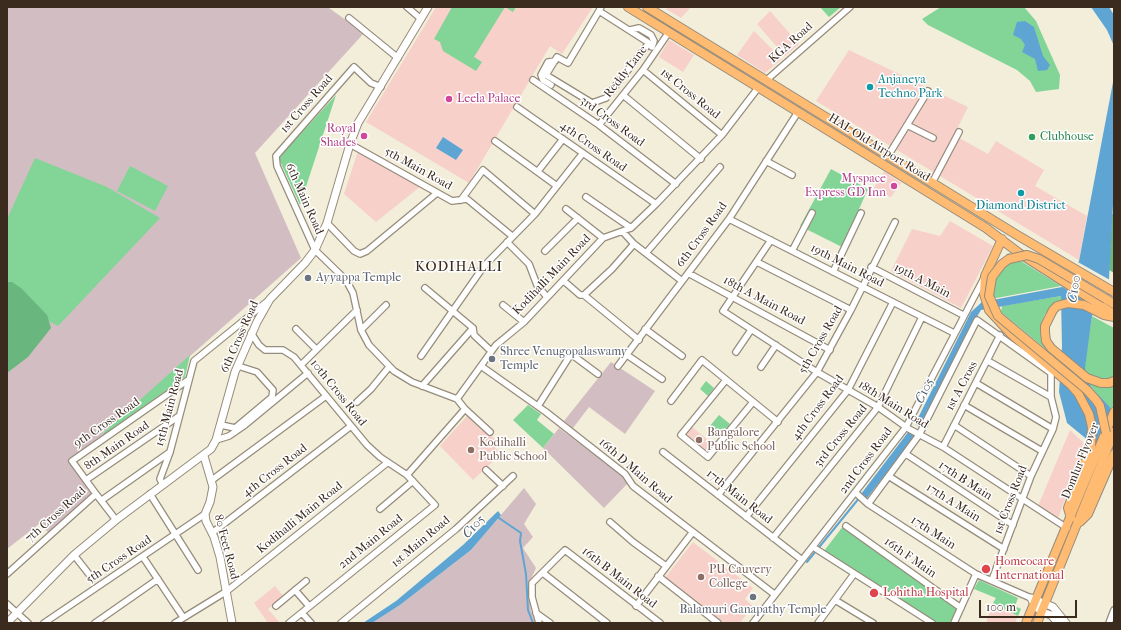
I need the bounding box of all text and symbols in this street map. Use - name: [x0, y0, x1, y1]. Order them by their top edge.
- street label: KGA Road: [766, 20, 816, 66]
- street label: Reddy Lane: [601, 43, 651, 101]
- street label: 1st Cross Road: [657, 65, 723, 123]
- street label: 1st Cross Road: [278, 72, 336, 136]
- place label: Anjaneya Techno Park: [878, 73, 942, 101]
- marker: Anjaneya Techno Park: [865, 82, 875, 92]
- place label: Leela Palace: [457, 92, 520, 106]
- marker: Leela Palace: [444, 94, 454, 104]
- street label: 3rd Cross Road: [577, 94, 647, 150]
- street label: HAL Old Airport Road: [826, 111, 932, 185]
- street label: 4th Cross Road: [557, 119, 629, 175]
- place label: Royal Shades: [321, 122, 356, 150]
- place label: Clubhouse: [1040, 130, 1094, 144]
- marker: Royal Shades: [359, 131, 369, 141]
- marker: Clubhouse: [1027, 132, 1037, 142]
- street label: 5th Main Road: [382, 144, 454, 194]
- street label: 6th Main Road: [282, 161, 326, 237]
- place label: Myspace Express GD Inn: [805, 172, 886, 200]
- marker: Myspace Express GD Inn: [889, 181, 899, 191]
- marker: Diamond District: [1016, 188, 1026, 198]
- street label: 6th Cross Road: [673, 199, 731, 271]
- place label: Diamond District: [976, 199, 1066, 213]
- street label: Kodihalli Main Road: [510, 232, 594, 318]
- street label: 19th Main Road: [808, 241, 886, 291]
- district label: KODIHALLI: [415, 260, 503, 276]
- street label: 19th A Main: [891, 261, 953, 301]
- place label: Ayyappa Temple: [316, 271, 401, 285]
- marker: Ayyappa Temple: [303, 273, 313, 283]
- street label: 18th A Main Road: [721, 273, 807, 329]
- water label: C100: [1065, 274, 1085, 304]
- street label: 6th Cross Road: [218, 299, 262, 375]
- street label: 5th Cross Road: [796, 303, 846, 377]
- place label: Shree Venugopalaswamy Temple: [500, 345, 627, 373]
- marker: Shree Venugopalaswamy Temple: [487, 354, 497, 364]
- street label: 10th Cross Road: [307, 357, 369, 429]
- street label: 1st A Cross: [943, 359, 981, 413]
- street label: 15th Main Road: [153, 368, 187, 448]
- street label: 4th Cross Road: [789, 373, 847, 443]
- water label: C105: [912, 376, 938, 406]
- street label: 18th Main Road: [855, 378, 931, 432]
- street label: 9th Cross Road: [71, 395, 143, 451]
- street label: 3rd Cross Road: [811, 402, 871, 470]
- street label: 8th Main Road: [82, 418, 152, 474]
- street label: Domlur Flyover: [1059, 421, 1103, 501]
- street label: 2nd Cross Road: [836, 425, 896, 497]
- place label: Bangalore Public School: [707, 426, 775, 454]
- street label: 16th D Main Road: [595, 435, 675, 507]
- marker: Bangalore Public School: [694, 435, 704, 445]
- place label: Kodihalli Public School: [479, 436, 547, 464]
- street label: 4th Cross Road: [240, 441, 310, 501]
- marker: Kodihalli Public School: [466, 445, 476, 455]
- street label: 17th B Main: [935, 458, 995, 504]
- street label: 1st Cross Road: [991, 463, 1031, 537]
- street label: 17th Main Road: [703, 467, 775, 527]
- street label: Kodihalli Main Road: [254, 479, 346, 557]
- street label: 17th A Main: [923, 481, 983, 525]
- street label: 7th Cross Road: [23, 484, 89, 546]
- street label: 2nd Main Road: [336, 512, 406, 572]
- water label: C105: [459, 512, 489, 542]
- street label: 80 Feet Road: [210, 513, 242, 581]
- street label: 1st Main Road: [389, 513, 453, 571]
- street label: 17th Main: [908, 513, 958, 553]
- street label: 5th Cross Road: [83, 533, 155, 587]
- street label: 16th F Main: [881, 535, 939, 581]
- street label: 16th B Main Road: [579, 544, 659, 612]
- place label: Homeocare International: [995, 555, 1064, 583]
- place label: PU Cauvery College: [709, 563, 772, 591]
- marker: Homeocare International: [980, 563, 992, 575]
- marker: PU Cauvery College: [696, 572, 706, 582]
- place label: Lohitha Hospital: [883, 586, 969, 600]
- marker: Lohitha Hospital: [868, 587, 880, 599]
- marker: Balamuri Ganapathy Temple: [748, 592, 758, 602]
- scale bar: [981, 592, 1079, 618]
- text: 100 m: [986, 600, 1016, 614]
- place label: Balamuri Ganapathy Temple: [680, 603, 826, 617]

